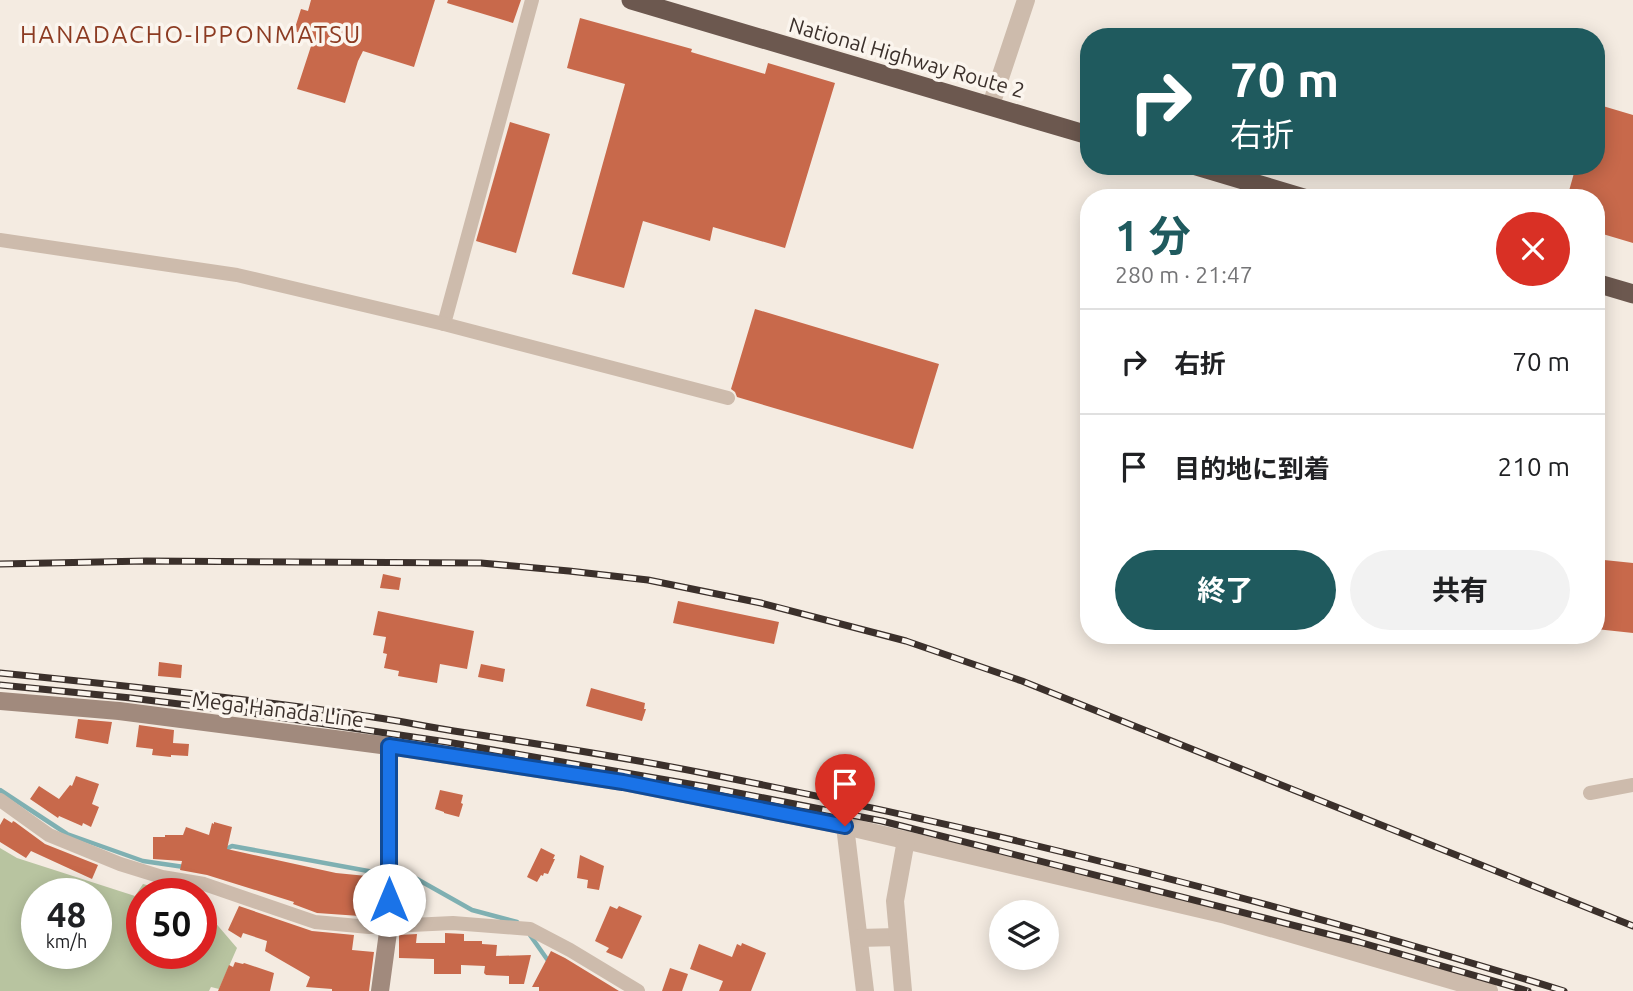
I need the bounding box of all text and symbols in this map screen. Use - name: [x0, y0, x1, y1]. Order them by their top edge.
- street label: National Highway Route 2: [786, 12, 1028, 102]
- district label: HANADACHO-IPPONMATSU: [20, 21, 362, 48]
- text: 70 m: [1230, 51, 1339, 106]
- icon: right: [1115, 56, 1206, 147]
- text: 右折: [1230, 116, 1294, 152]
- text: 1 分: [1115, 212, 1191, 259]
- button: close: [1496, 212, 1570, 286]
- text: 280 m · 21:47: [1115, 262, 1253, 287]
- icon: right: [1115, 343, 1153, 381]
- text: 70 m: [1512, 347, 1570, 376]
- text: 右折: [1174, 349, 1226, 378]
- icon: arrive: [1115, 448, 1153, 486]
- text: 210 m: [1498, 452, 1570, 481]
- text: 目的地に到着: [1174, 454, 1330, 483]
- button: 終了: [1115, 550, 1336, 630]
- button: 共有: [1350, 550, 1570, 630]
- street label: Mega Hanada Line: [191, 687, 365, 731]
- pin: [815, 754, 875, 826]
- icon: arrive: [826, 765, 864, 803]
- position arrow: [352, 863, 426, 937]
- speed limit sign: 50: [126, 878, 217, 969]
- text: 48: [47, 894, 86, 934]
- map controls: [989, 900, 1059, 970]
- button: layers: [989, 900, 1059, 970]
- text: km/h: [46, 931, 87, 951]

